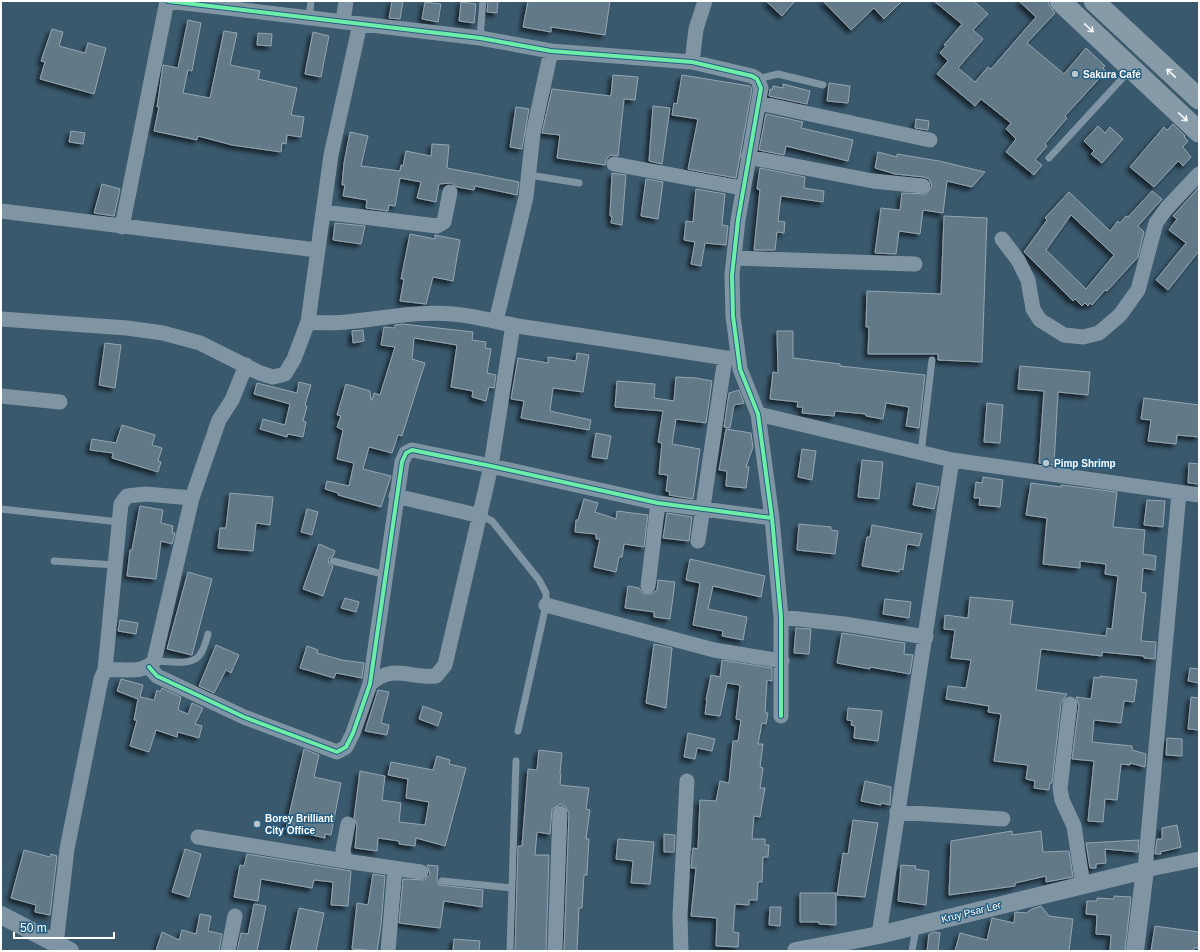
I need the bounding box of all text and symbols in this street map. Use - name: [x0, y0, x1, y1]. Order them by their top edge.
- one-way arrow: [1084, 23, 1094, 33]
- one-way arrow: [1165, 68, 1176, 77]
- marker: Sakura Café: [1070, 69, 1080, 79]
- place label: Sakura Café: [1083, 69, 1141, 80]
- one-way arrow: [1178, 112, 1188, 122]
- marker: Pimp Shrimp: [1041, 458, 1051, 468]
- place label: Pimp Shrimp: [1054, 458, 1116, 469]
- place label: Borey Brilliant City Office: [265, 813, 334, 836]
- marker: Borey Brilliant City Office: [252, 819, 262, 829]
- street label: Kruy Psar Ler: [940, 899, 1003, 925]
- scale bar: [14, 914, 114, 940]
- text: 50 m: [20, 921, 47, 935]

